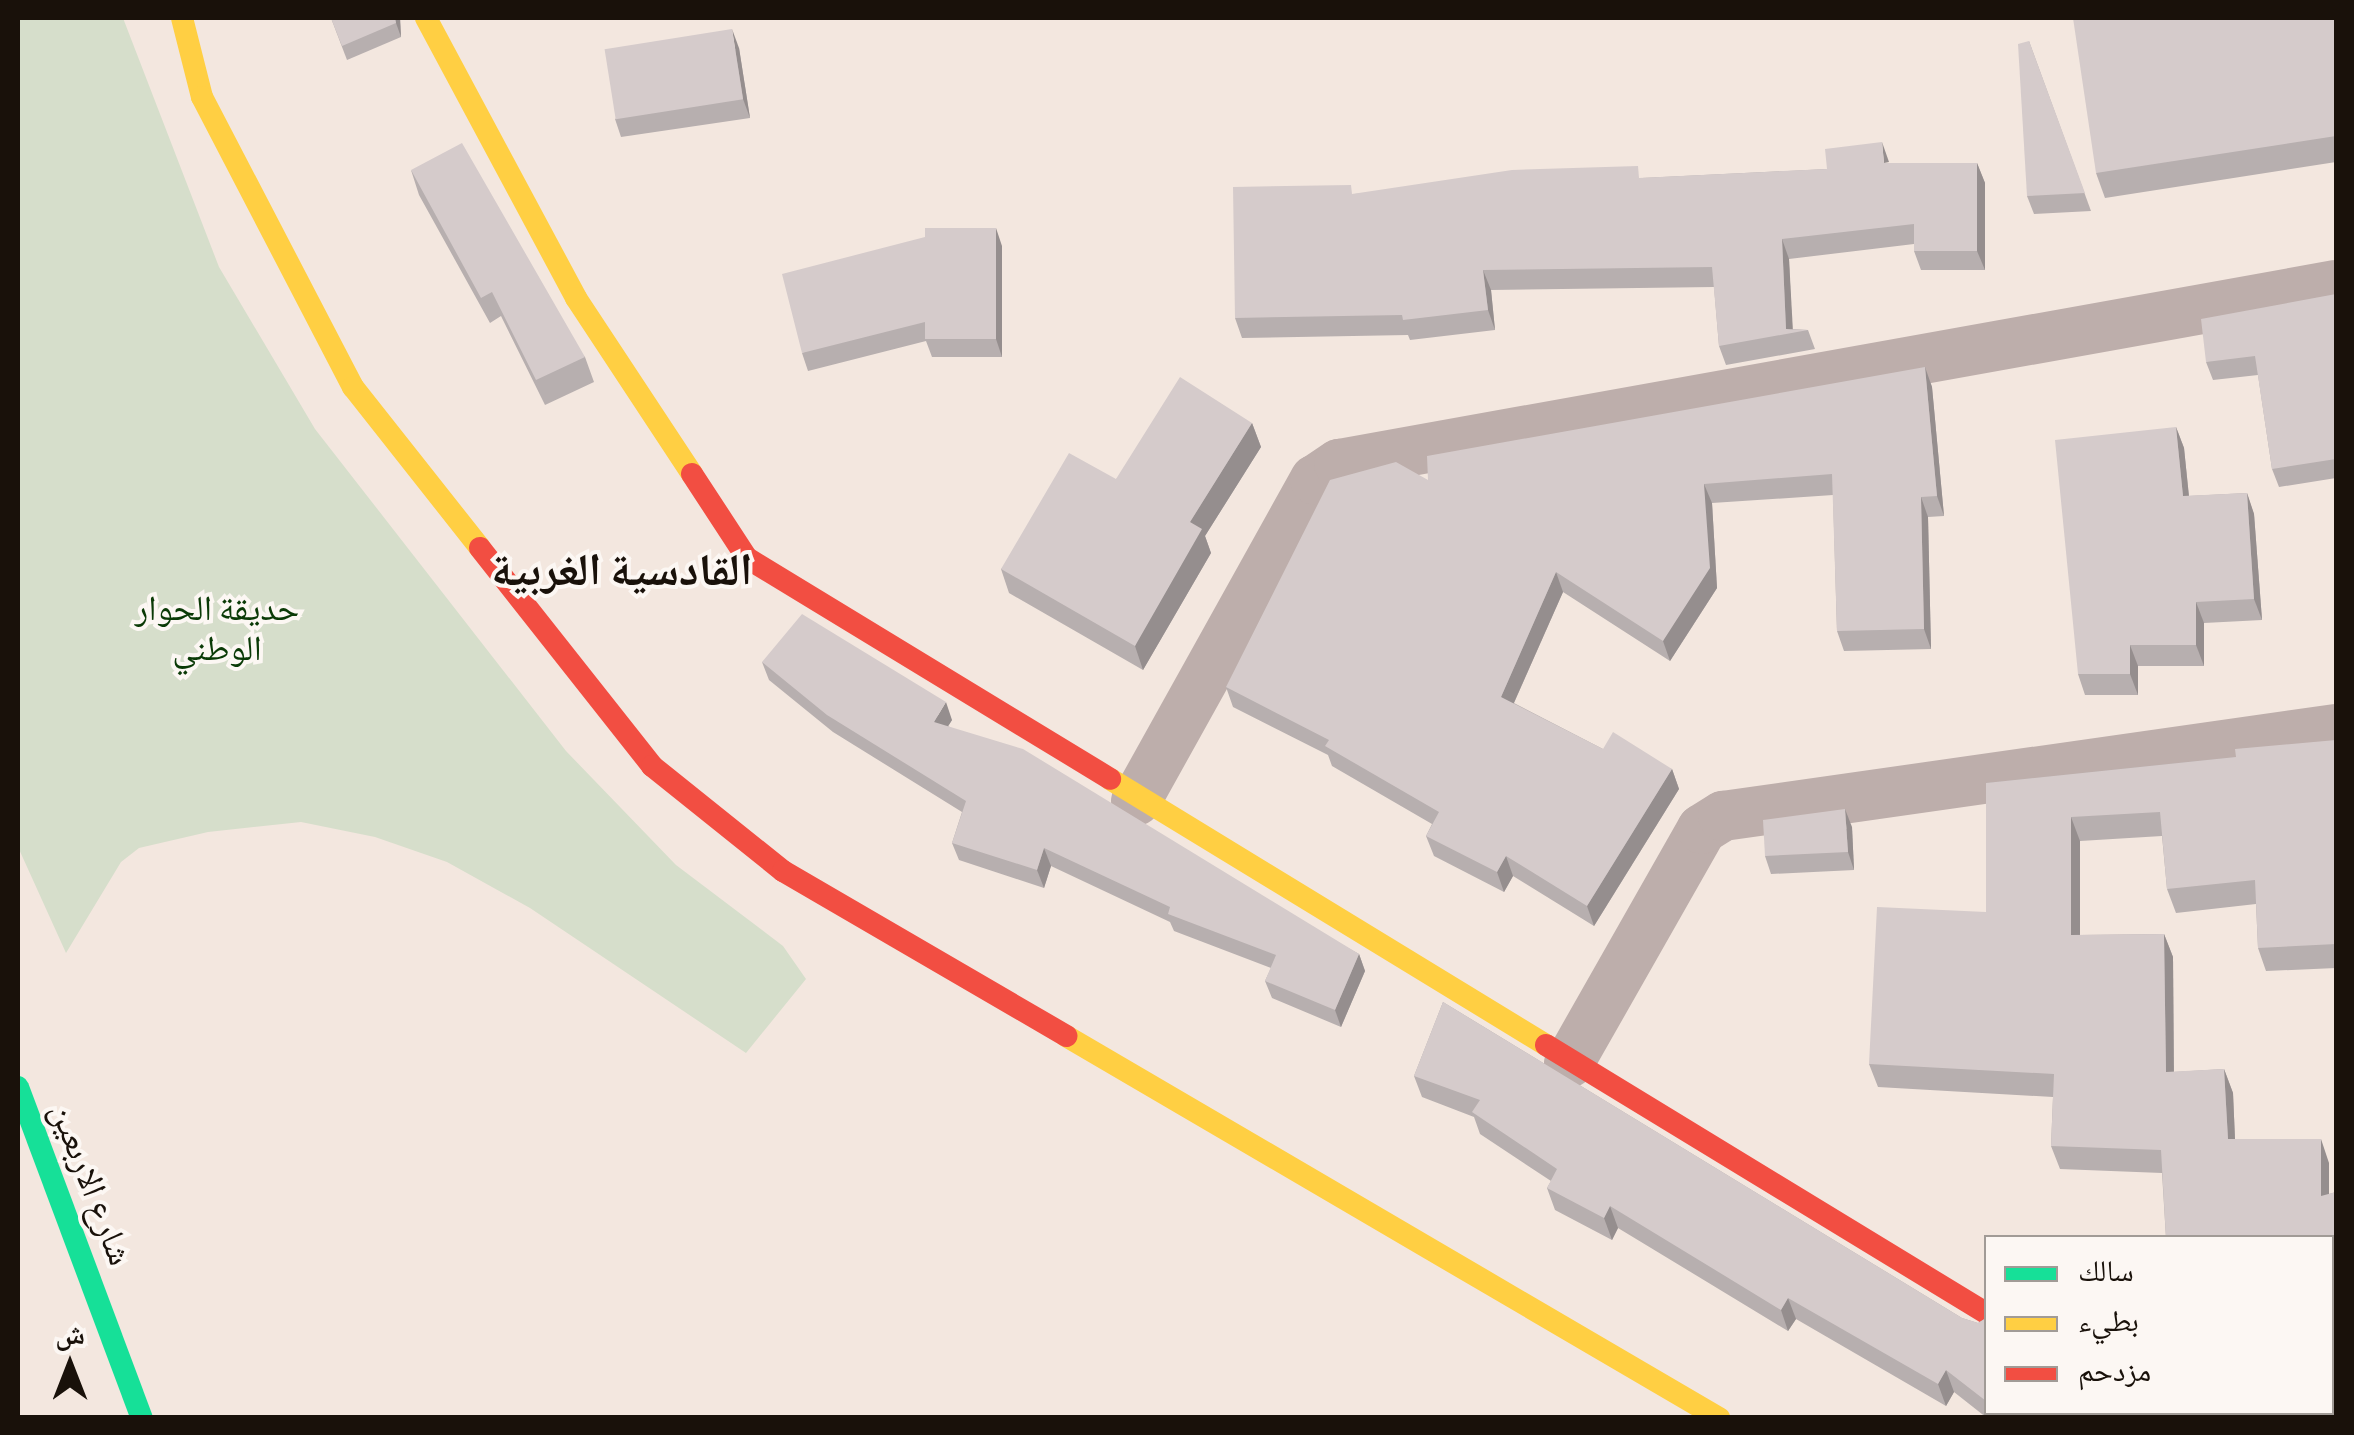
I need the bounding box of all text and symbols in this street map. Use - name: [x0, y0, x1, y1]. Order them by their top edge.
- district label: القادسية الغربية: [491, 545, 753, 599]
- park label: حديقة الحوار الوطني: [135, 588, 299, 670]
- street label: شارع الاربعين: [41, 1097, 141, 1271]
- legend: [1984, 1235, 2334, 1415]
- text: سالك: [2078, 1250, 2134, 1293]
- text: بطيء: [2078, 1300, 2139, 1343]
- north arrow: [20, 1315, 120, 1415]
- text: ش: [55, 1315, 85, 1355]
- text: مزدحم: [2078, 1350, 2151, 1393]

